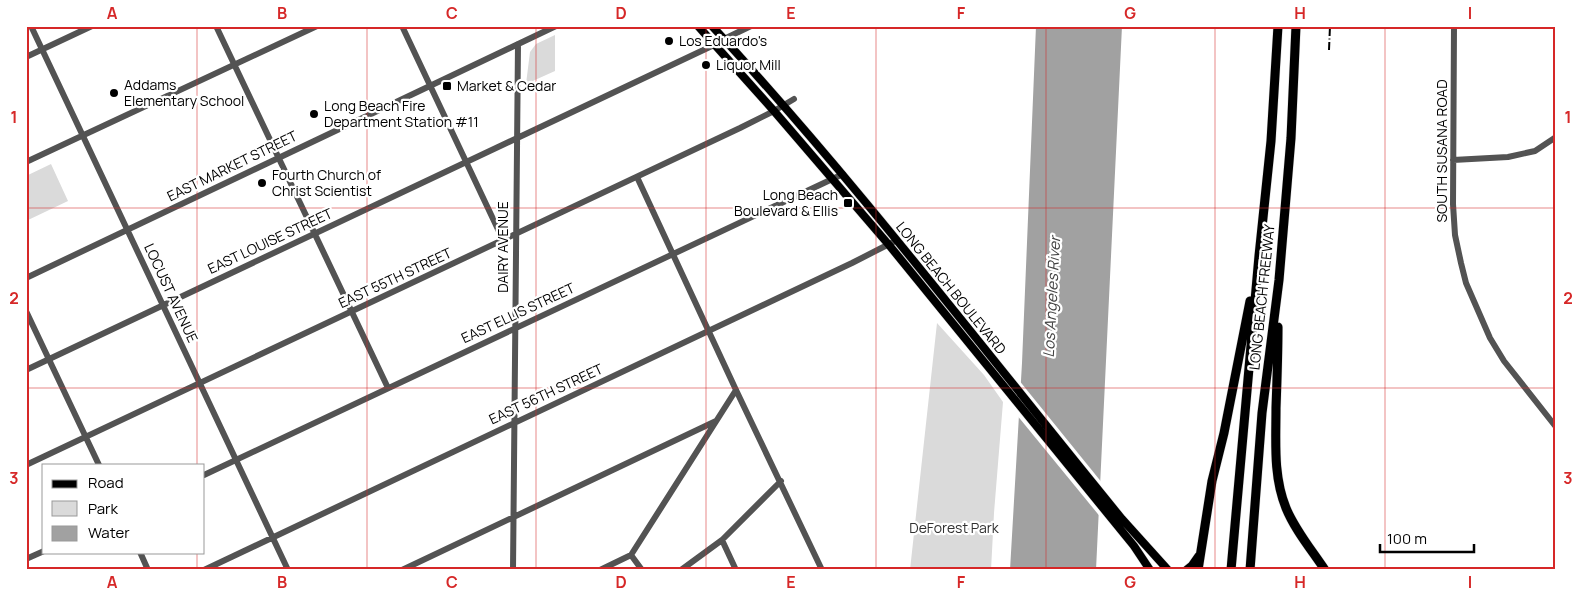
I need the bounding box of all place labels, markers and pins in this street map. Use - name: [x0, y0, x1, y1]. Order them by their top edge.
- place label: Los Eduardo's: [679, 31, 767, 50]
- marker: Los Eduardo's: [663, 35, 675, 47]
- place label: Liquor Mill: [716, 55, 781, 74]
- marker: Liquor Mill: [700, 59, 712, 71]
- place label: Addams Elementary School: [124, 75, 244, 110]
- place label: Market & Cedar: [457, 76, 556, 95]
- marker: Market & Cedar: [441, 80, 453, 92]
- marker: Addams Elementary School: [108, 87, 120, 99]
- place label: Long Beach Fire Department Station #11: [324, 96, 479, 131]
- marker: Long Beach Fire Department Station #11: [308, 108, 320, 120]
- place label: Fourth Church of Christ Scientist: [272, 165, 381, 200]
- marker: Fourth Church of Christ Scientist: [256, 177, 268, 189]
- place label: Long Beach Boulevard & Ellis: [734, 185, 838, 220]
- marker: Long Beach Boulevard & Ellis: [842, 197, 854, 209]

